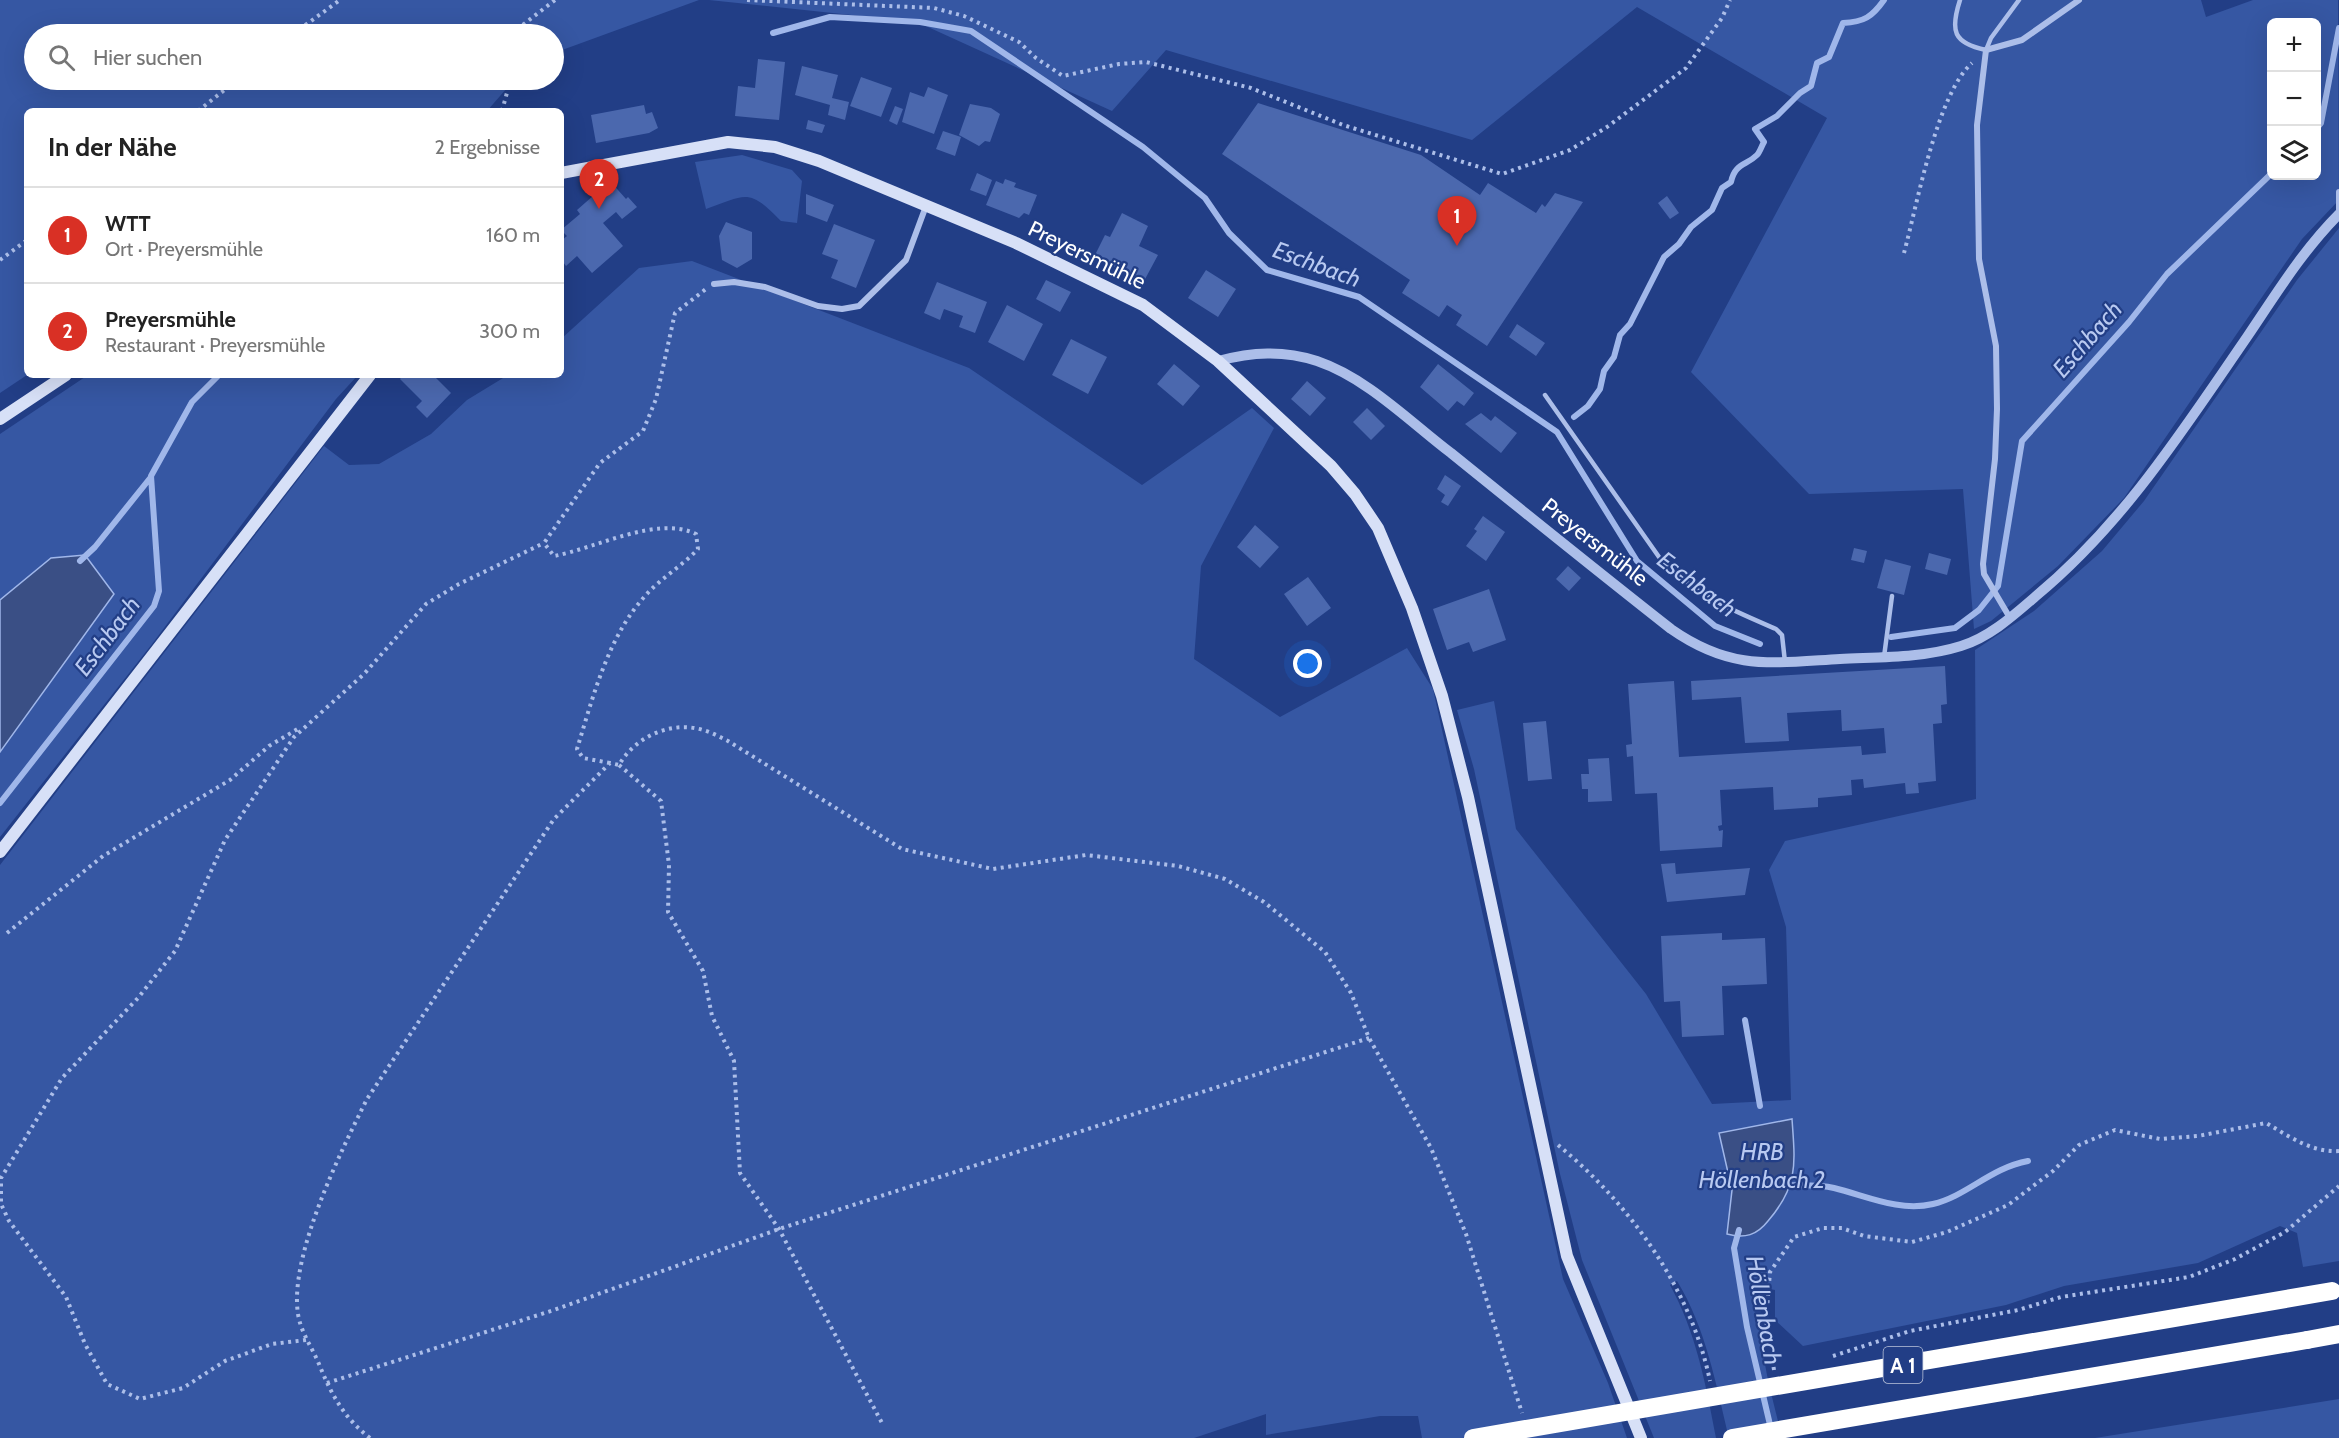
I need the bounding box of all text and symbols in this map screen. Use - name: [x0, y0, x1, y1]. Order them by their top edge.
- map controls: [2267, 18, 2321, 180]
- button: +: [2267, 18, 2321, 72]
- search box: [24, 24, 564, 90]
- icon: search: [45, 41, 78, 74]
- text: Hier suchen: [93, 44, 202, 71]
- button: −: [2267, 72, 2321, 126]
- button: layers: [2267, 126, 2321, 180]
- text: In der Nähe: [48, 131, 177, 163]
- text: 2 Ergebnisse: [434, 135, 540, 159]
- pin: 2: [580, 160, 618, 209]
- pin: 1: [1438, 196, 1476, 246]
- text: WTT: [105, 210, 151, 237]
- street label: Preyersmühle: [1024, 215, 1150, 295]
- text: 1: [64, 223, 71, 247]
- text: 160 m: [486, 223, 540, 247]
- water label: Eschbach: [1269, 235, 1365, 293]
- text: Ort · Preyersmühle: [105, 237, 263, 261]
- water label: Eschbach: [2046, 295, 2128, 383]
- text: Preyersmühle: [105, 306, 236, 333]
- text: 2: [62, 319, 73, 343]
- text: 300 m: [479, 319, 540, 343]
- text: Restaurant · Preyersmühle: [105, 333, 325, 357]
- street label: Preyersmühle: [1536, 492, 1654, 592]
- water label: Eschbach: [1652, 545, 1742, 623]
- water label: Eschbach: [68, 591, 146, 681]
- your location: [1293, 649, 1322, 678]
- water label: HRB Höllenbach 2: [1698, 1137, 1826, 1194]
- water label: Höllenbach: [1740, 1253, 1788, 1367]
- road number: A 1: [1884, 1347, 1922, 1383]

